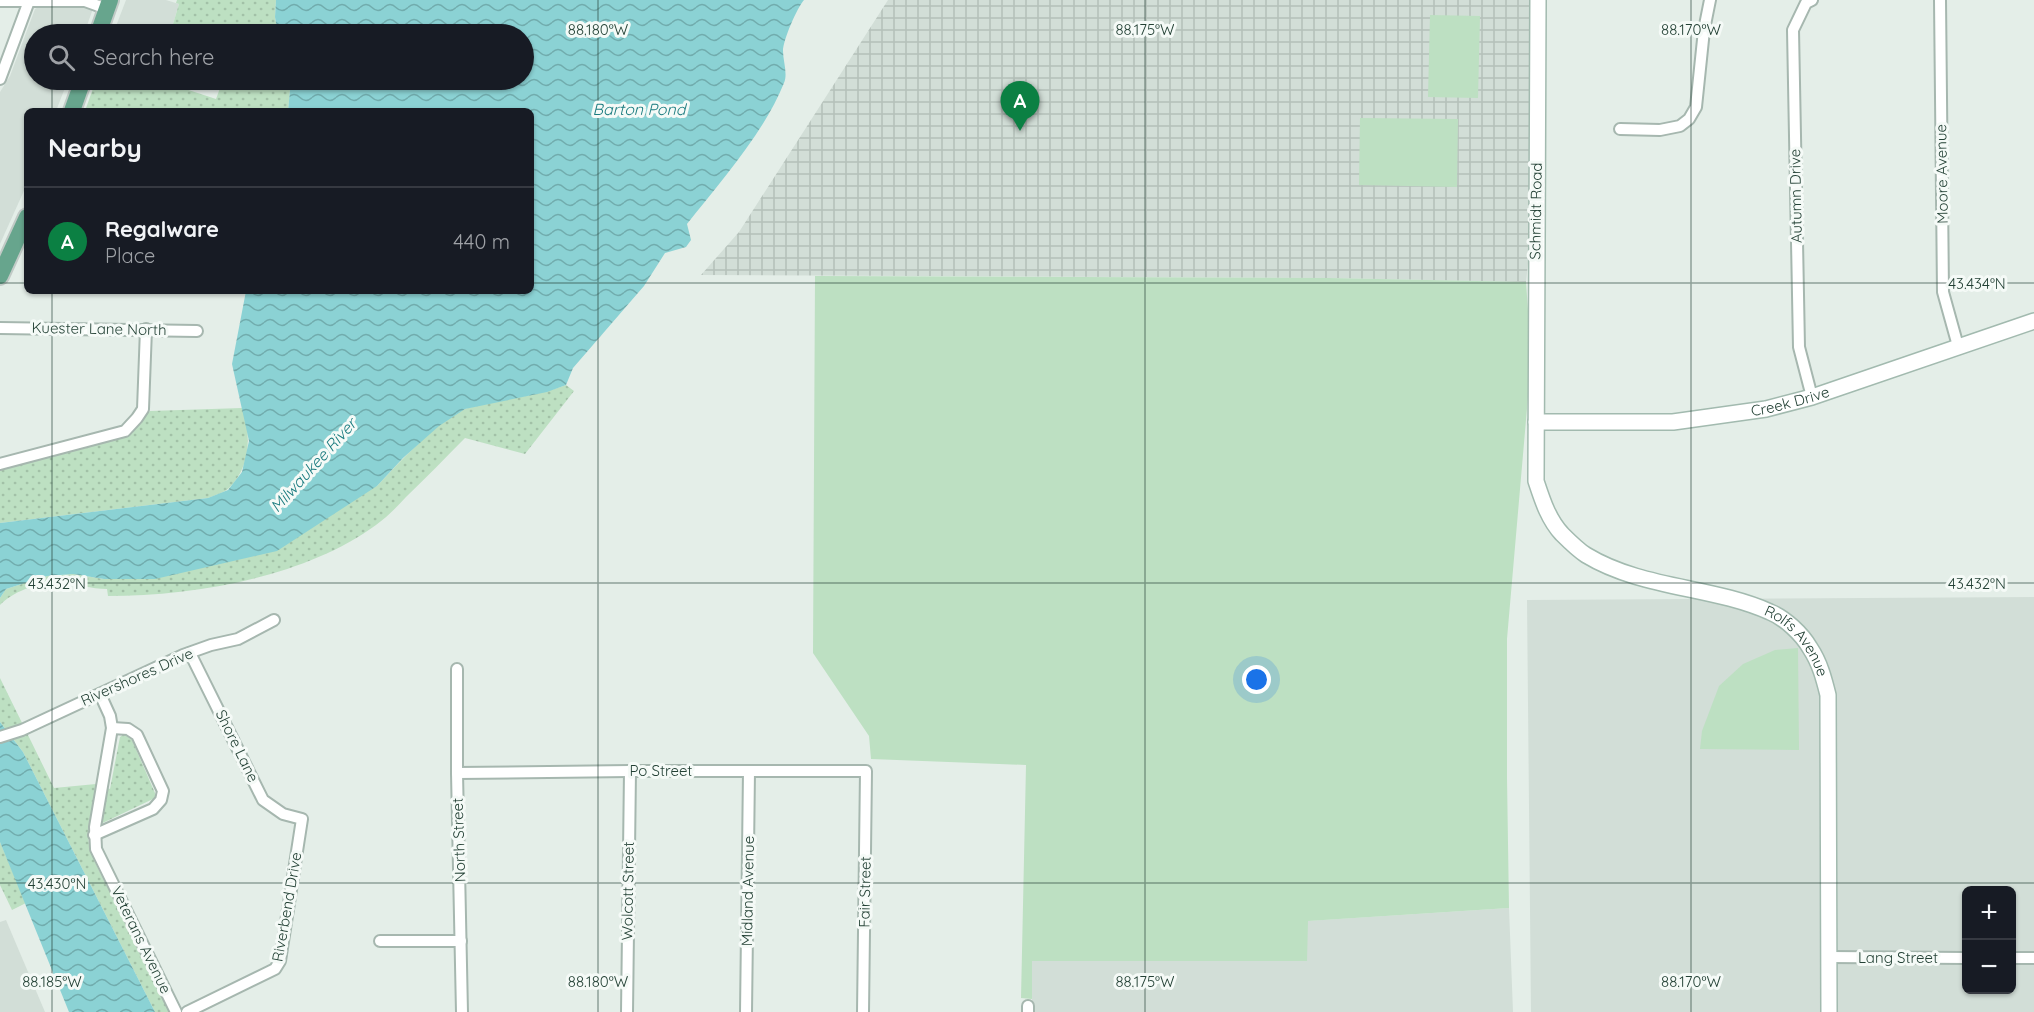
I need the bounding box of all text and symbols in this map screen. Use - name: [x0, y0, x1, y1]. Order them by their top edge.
- text: 88.180°W: [568, 20, 629, 39]
- text: 88.175°W: [1115, 20, 1175, 39]
- text: 88.170°W: [1661, 20, 1721, 39]
- search box: [24, 24, 534, 90]
- icon: search: [45, 41, 78, 74]
- text: Search here: [93, 43, 214, 71]
- pin: A: [1000, 82, 1040, 131]
- water label: Barton Pond: [593, 99, 688, 119]
- street label: Moore Avenue: [1931, 124, 1952, 224]
- text: Nearby: [48, 131, 142, 164]
- street label: Autumn Drive: [1785, 149, 1806, 243]
- street label: Schmidt Road: [1525, 162, 1546, 260]
- text: Regalware: [105, 215, 219, 243]
- text: A: [61, 229, 74, 254]
- text: 440 m: [453, 229, 510, 254]
- text: Place: [105, 243, 155, 268]
- text: 43.434°N: [1948, 274, 2006, 293]
- street label: Kuester Lane North: [31, 318, 167, 339]
- street label: Creek Drive: [1750, 382, 1832, 420]
- water label: Milwaukee River: [266, 413, 362, 516]
- text: 43.432°N: [28, 574, 86, 593]
- text: 43.432°N: [1948, 574, 2006, 593]
- street label: Rolfs Avenue: [1762, 601, 1832, 679]
- street label: Rivershores Drive: [78, 643, 196, 710]
- your location: [1242, 665, 1271, 694]
- street label: Shore Lane: [212, 706, 263, 785]
- street label: Po Street: [630, 761, 692, 780]
- street label: North Street: [448, 797, 469, 883]
- street label: Midland Avenue: [737, 836, 758, 946]
- street label: Wolcott Street: [617, 841, 638, 941]
- street label: Riverbend Drive: [268, 851, 305, 963]
- street label: Fair Street: [854, 856, 875, 928]
- text: 43.430°N: [28, 874, 86, 893]
- street label: Veterans Avenue: [107, 883, 176, 997]
- map controls: [1962, 886, 2016, 994]
- button: +: [1962, 886, 2016, 940]
- button: −: [1962, 940, 2016, 994]
- street label: Lang Street: [1858, 948, 1938, 967]
- text: 88.185°W: [22, 972, 82, 991]
- text: 88.180°W: [568, 972, 629, 991]
- text: 88.175°W: [1115, 972, 1175, 991]
- text: 88.170°W: [1661, 972, 1721, 991]

